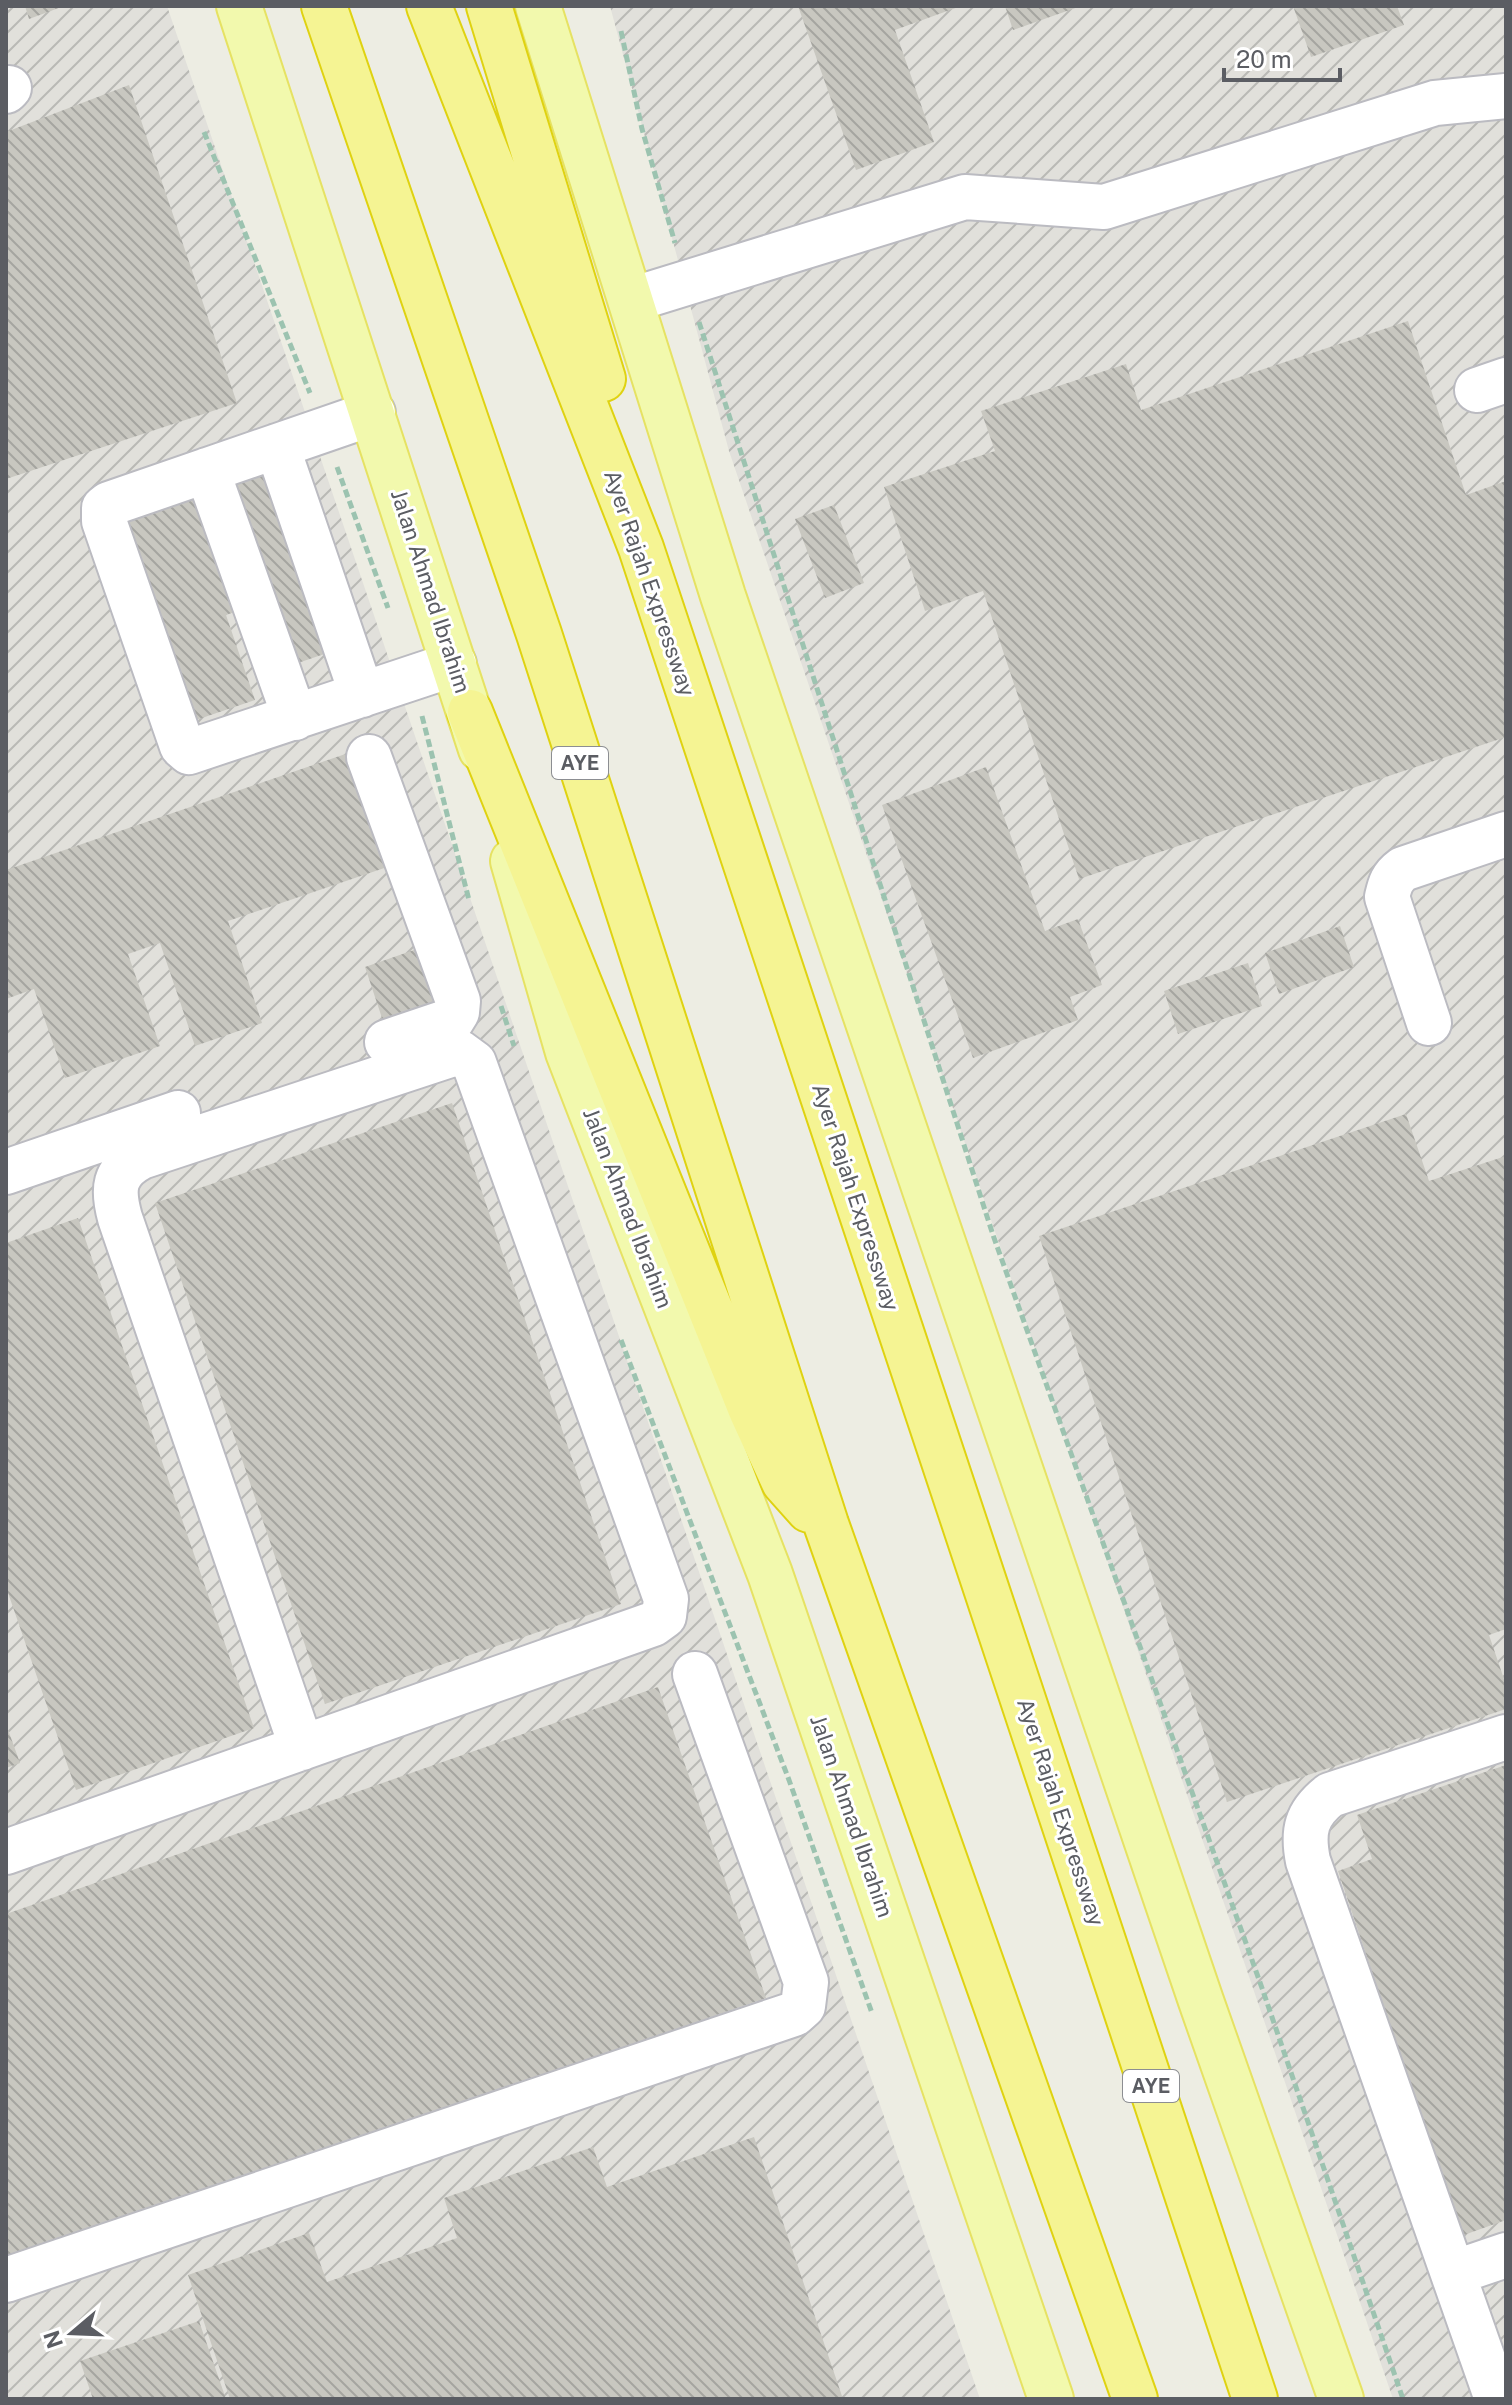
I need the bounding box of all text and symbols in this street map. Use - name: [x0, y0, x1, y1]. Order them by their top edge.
- scale bar: [1224, 32, 1340, 82]
- text: 20 m: [1236, 45, 1292, 73]
- street label: Ayer Rajah Expressway: [599, 466, 701, 700]
- street label: Jalan Ahmad Ibrahim: [386, 486, 476, 696]
- road number: AYE: [552, 747, 608, 779]
- street label: Ayer Rajah Expressway: [807, 1080, 905, 1314]
- street label: Jalan Ahmad Ibrahim: [578, 1104, 678, 1312]
- street label: Ayer Rajah Expressway: [1012, 1695, 1110, 1929]
- street label: Jalan Ahmad Ibrahim: [805, 1711, 899, 1921]
- road number: AYE: [1123, 2070, 1179, 2102]
- north arrow: [32, 2293, 112, 2373]
- text: N: [38, 2327, 68, 2352]

